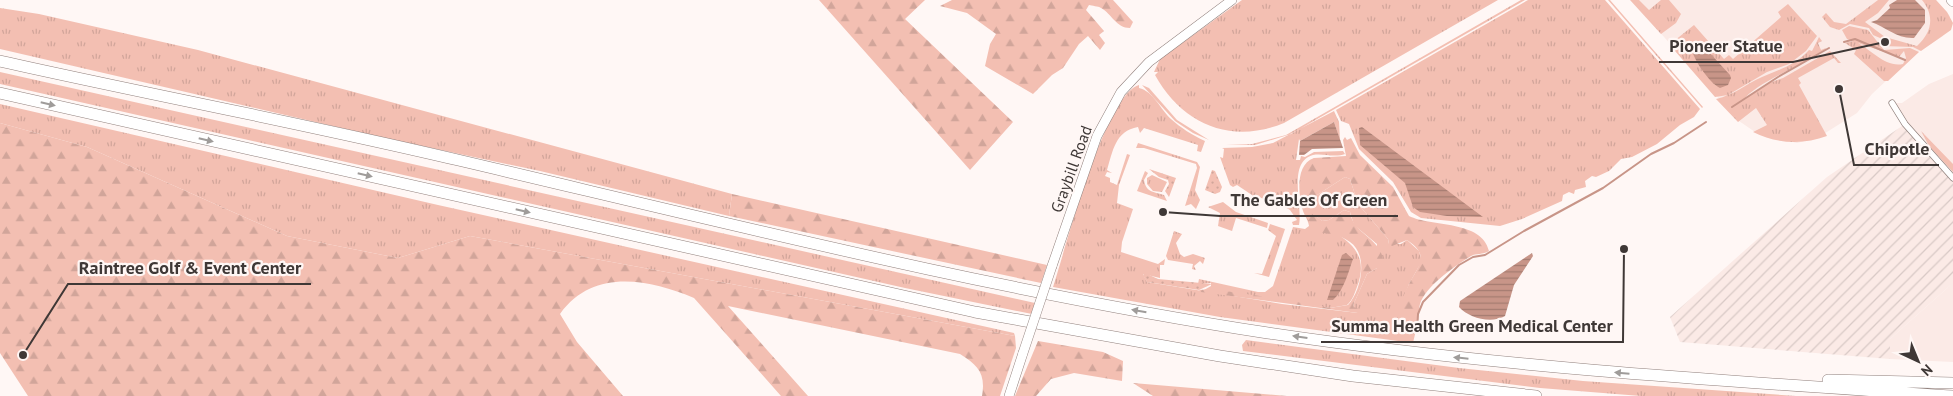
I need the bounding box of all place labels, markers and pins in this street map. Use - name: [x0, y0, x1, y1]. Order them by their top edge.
- callout: Pioneer Statue: [1659, 29, 1793, 62]
- callout: Chipotle: [1854, 132, 1939, 165]
- callout: The Gables Of Green: [1220, 183, 1398, 216]
- callout: Raintree Golf & Event Center: [68, 251, 311, 284]
- callout: Summa Health Green Medical Center: [1321, 309, 1623, 342]

